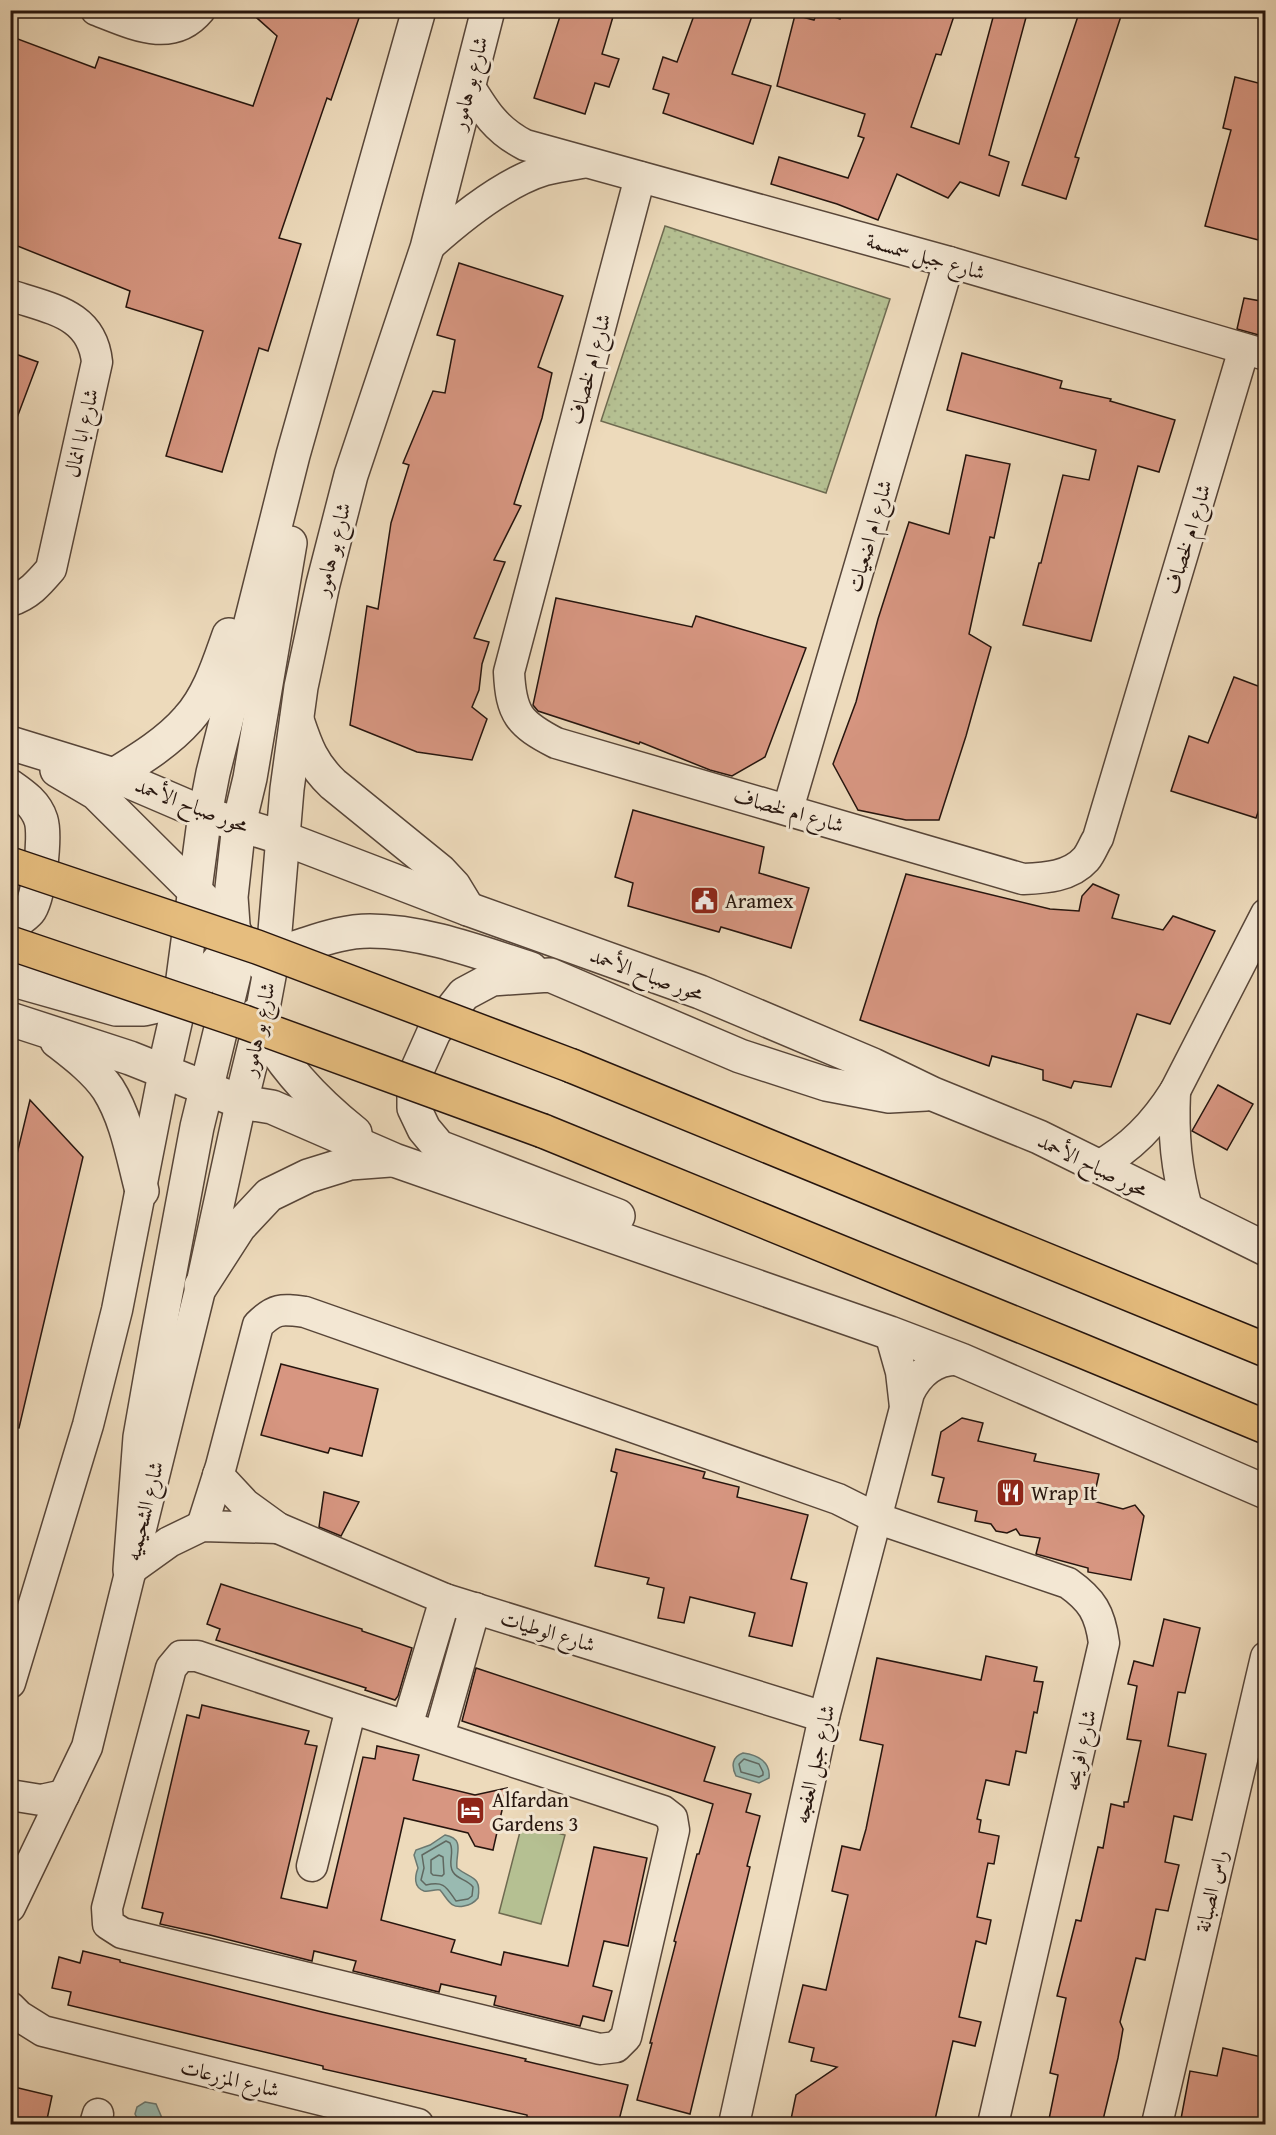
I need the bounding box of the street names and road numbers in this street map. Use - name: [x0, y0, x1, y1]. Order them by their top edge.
- street label: شارع بو هامور: [442, 33, 498, 136]
- street label: شارع جبل سمسمة: [862, 224, 989, 291]
- street label: شارع ام لخصاف: [559, 310, 622, 429]
- street label: شارع ابا انمال: [56, 386, 109, 481]
- street label: شارع ام اضعيات: [838, 476, 903, 597]
- street label: شارع ام لخصاف: [1156, 480, 1221, 599]
- street label: شارع بو هامور: [305, 499, 361, 602]
- street label: محور صباح الأحمد: [129, 769, 254, 845]
- street label: شارع ام لخصاف: [729, 779, 848, 843]
- street label: محور صباح الأحمد: [584, 939, 709, 1013]
- street label: شارع بو هامور: [233, 979, 286, 1081]
- street label: محور صباح الأحمد: [1031, 1125, 1154, 1209]
- street label: شارع الشحيميه: [117, 1458, 174, 1565]
- street label: شارع الوطيات: [496, 1602, 599, 1663]
- street label: شارع جبل العفجه: [785, 1701, 846, 1827]
- street label: شارع افريحه: [1056, 1706, 1107, 1794]
- street label: راس الصبانة: [1186, 1847, 1236, 1935]
- street label: شارع المزرعات: [176, 2051, 283, 2108]

